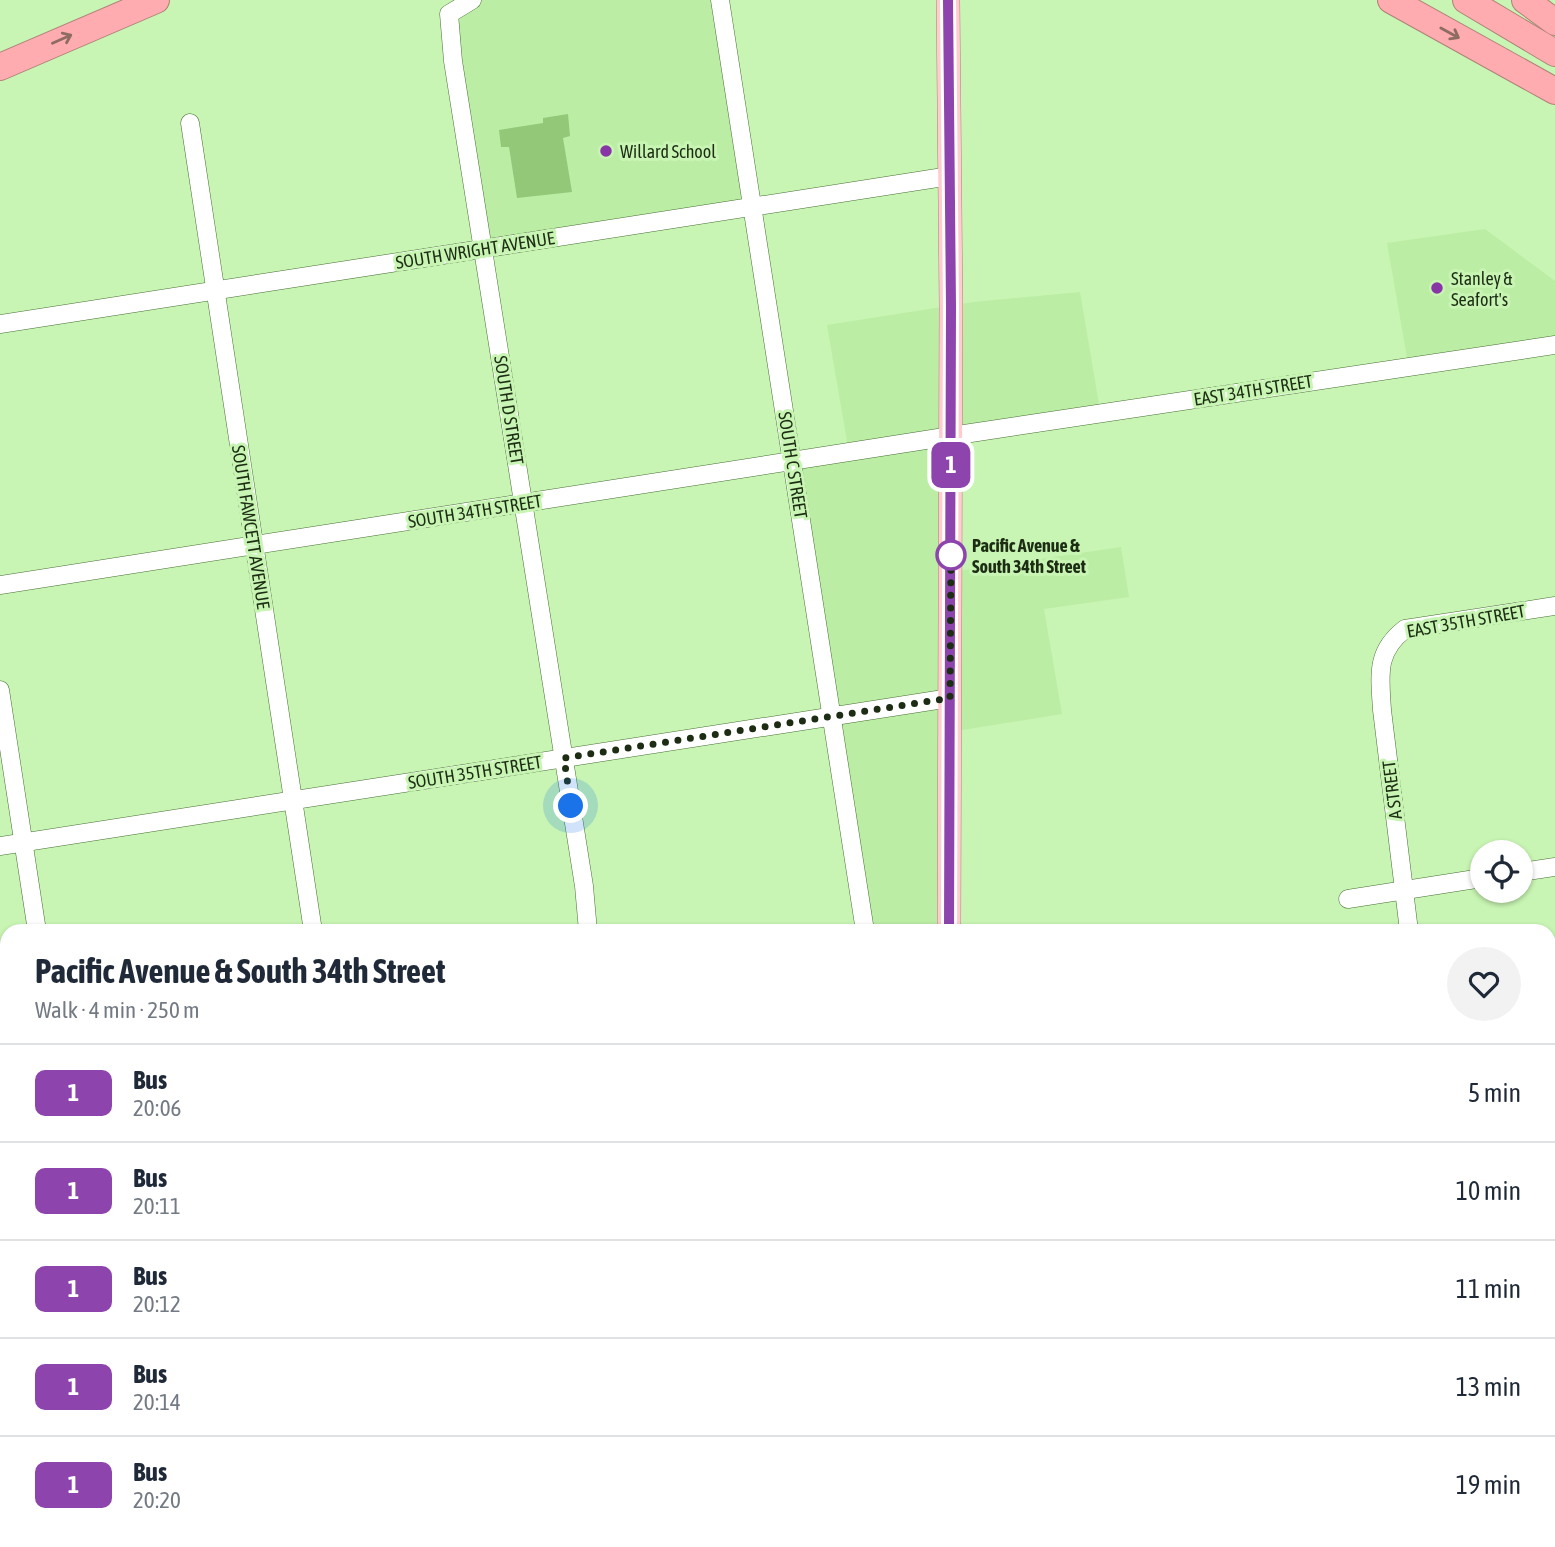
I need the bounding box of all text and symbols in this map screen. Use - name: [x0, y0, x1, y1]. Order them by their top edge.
- one-way arrow: [1440, 26, 1460, 40]
- one-way arrow: [51, 31, 72, 44]
- place label: Willard School: [620, 141, 716, 162]
- marker: Willard School: [598, 143, 614, 159]
- street label: SOUTH WRIGHT AVENUE: [394, 227, 556, 273]
- place label: Stanley & Seafort's: [1451, 268, 1513, 310]
- marker: Stanley & Seafort's: [1429, 280, 1445, 296]
- street label: SOUTH D STREET: [490, 354, 528, 466]
- street label: EAST 34TH STREET: [1192, 370, 1314, 410]
- street label: SOUTH C STREET: [774, 410, 812, 520]
- line badge: 1: [928, 442, 974, 488]
- street label: SOUTH FAWCETT AVENUE: [228, 444, 274, 611]
- text: 1: [945, 451, 957, 478]
- street label: SOUTH 34TH STREET: [407, 490, 543, 532]
- place label: Pacific Avenue & South 34th Street: [972, 535, 1087, 577]
- marker: Pacific Avenue & South 34th Street: [936, 540, 966, 570]
- street label: EAST 35TH STREET: [1405, 600, 1527, 642]
- street label: SOUTH 35TH STREET: [407, 751, 543, 793]
- street label: A STREET: [1378, 759, 1406, 821]
- your location: [553, 788, 588, 823]
- map controls: [1470, 840, 1533, 903]
- button: locate: [1470, 840, 1533, 903]
- button: heart: [1447, 947, 1521, 1021]
- text: Pacific Avenue & South 34th Street: [35, 952, 445, 990]
- text: Walk · 4 min · 250 m: [35, 997, 199, 1023]
- text: Bus: [133, 1065, 167, 1095]
- text: 5 min: [1468, 1078, 1521, 1108]
- text: 1: [68, 1079, 79, 1106]
- text: 20:06: [133, 1095, 181, 1121]
- text: Bus: [133, 1163, 167, 1193]
- text: 10 min: [1456, 1176, 1521, 1206]
- text: 1: [68, 1177, 79, 1204]
- text: 20:11: [133, 1193, 181, 1219]
- text: Bus: [133, 1261, 167, 1291]
- text: 11 min: [1456, 1274, 1521, 1304]
- text: 1: [68, 1275, 79, 1302]
- text: 20:12: [133, 1291, 181, 1317]
- text: Bus: [133, 1359, 167, 1389]
- text: 13 min: [1456, 1372, 1521, 1402]
- text: 1: [68, 1373, 79, 1400]
- text: 20:14: [133, 1389, 181, 1415]
- text: Bus: [133, 1457, 167, 1487]
- text: 19 min: [1456, 1470, 1521, 1500]
- text: 1: [68, 1471, 79, 1498]
- text: 20:20: [133, 1487, 181, 1513]

